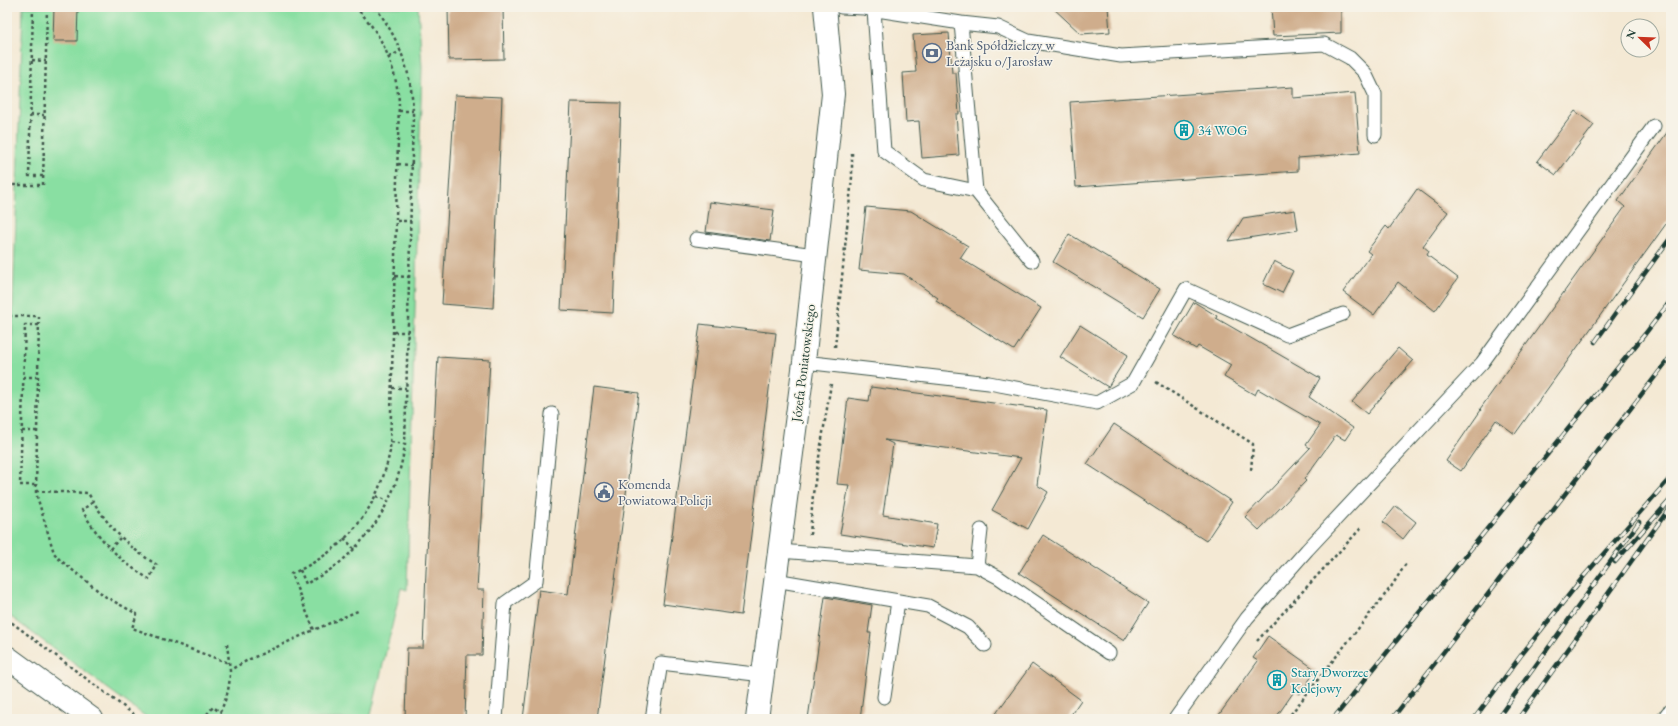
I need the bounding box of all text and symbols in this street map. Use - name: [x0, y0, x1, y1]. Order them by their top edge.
- north arrow: [1620, 18, 1660, 58]
- text: N: [1623, 27, 1639, 41]
- place label: Bank Spółdzielczy w Leżajsku o/Jarosław: [946, 36, 1055, 70]
- bank icon: Bank Spółdzielczy w Leżajsku o/Jarosław: [921, 42, 943, 64]
- building icon: 34 WOG: [1173, 119, 1195, 141]
- place label: 34 WOG: [1198, 121, 1247, 139]
- street label: Józefa Poniatowskiego: [787, 303, 819, 424]
- place label: Komenda Powiatowa Policji: [618, 475, 712, 509]
- public building icon: Komenda Powiatowa Policji: [593, 481, 615, 503]
- place label: Stary Dworzec Kolejowy: [1291, 663, 1369, 697]
- building icon: Stary Dworzec Kolejowy: [1266, 669, 1288, 691]

